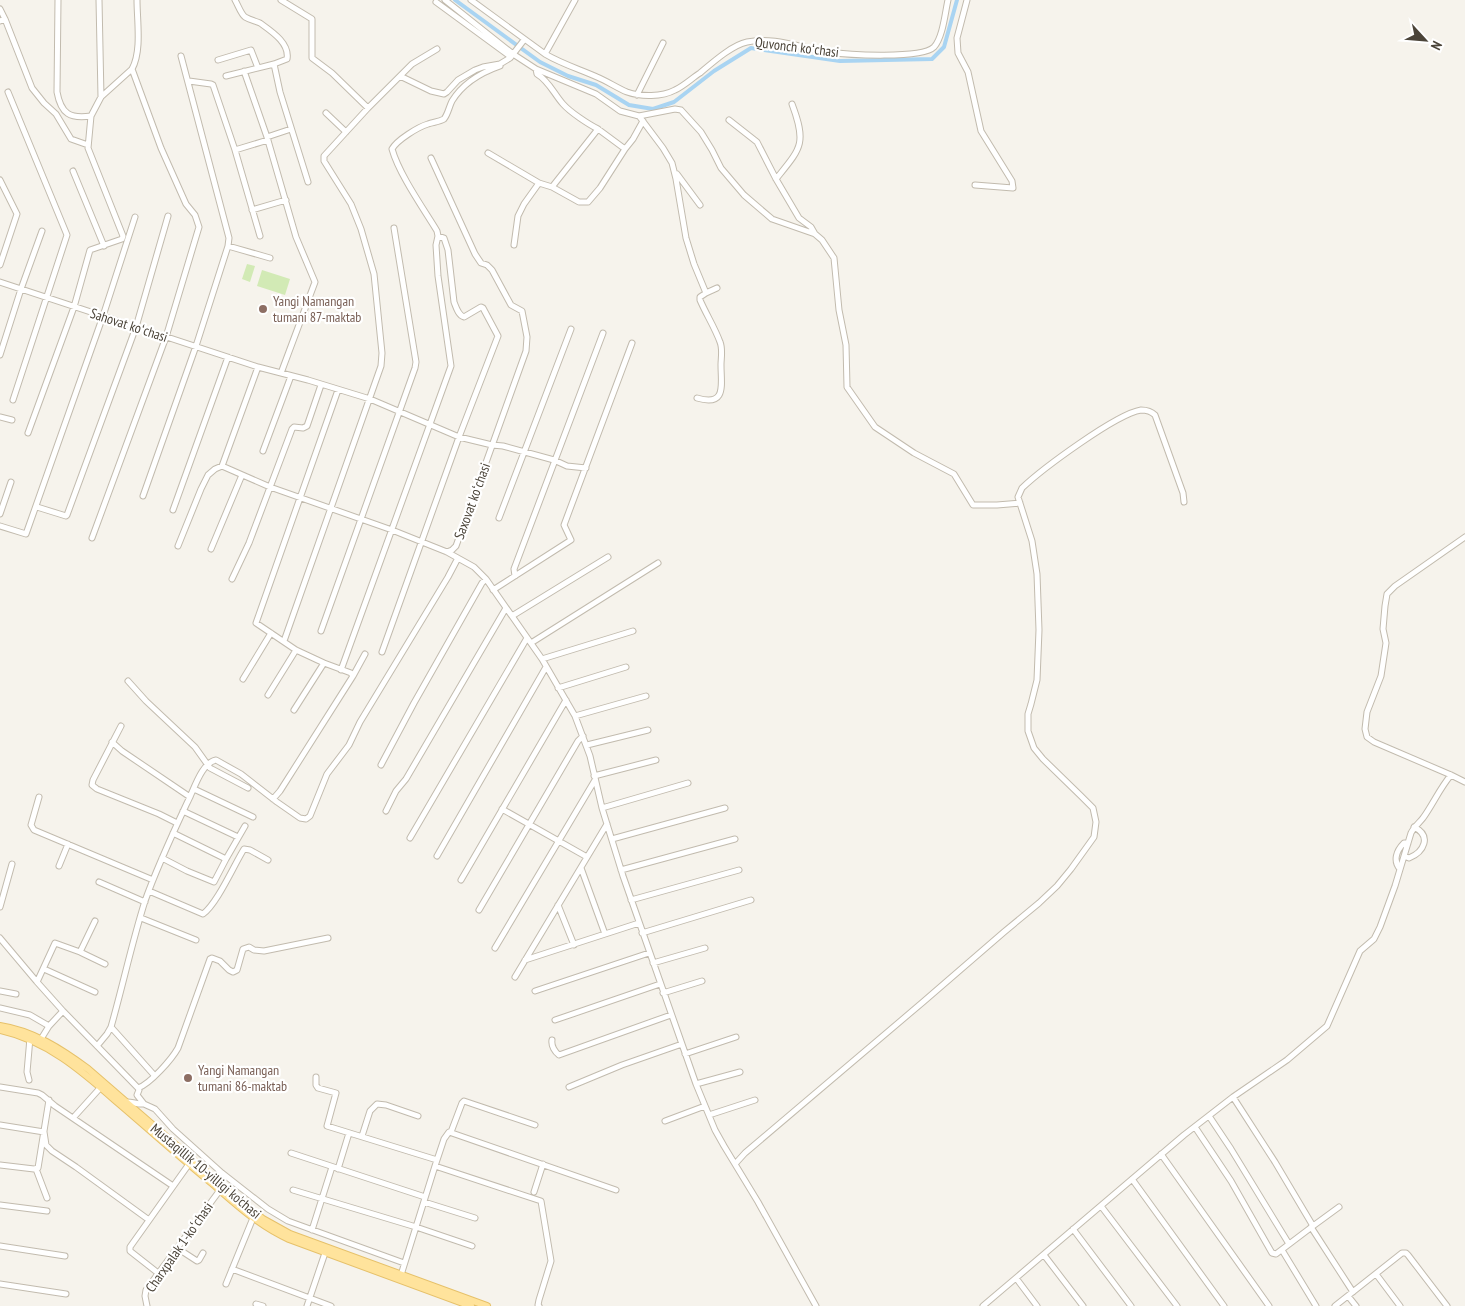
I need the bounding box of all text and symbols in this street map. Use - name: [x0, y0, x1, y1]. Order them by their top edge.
- north arrow: [1400, 15, 1450, 65]
- street label: Quvonch koʻchasi: [754, 33, 840, 61]
- text: N: [1427, 38, 1446, 53]
- place label: Yangi Namangan tumani 87-maktab: [273, 292, 361, 326]
- marker: Yangi Namangan tumani 87-maktab: [257, 303, 269, 315]
- street label: Sahovat koʻchasi: [88, 304, 170, 346]
- street label: Saxovat koʻchasi: [450, 460, 494, 542]
- place label: Yangi Namangan tumani 86-maktab: [198, 1061, 287, 1095]
- marker: Yangi Namangan tumani 86-maktab: [182, 1072, 194, 1084]
- street label: Mustaqillik 10-yilligi ko'chasi: [147, 1119, 265, 1223]
- street label: Charxpalak 1-koʻchasi: [141, 1199, 217, 1295]

